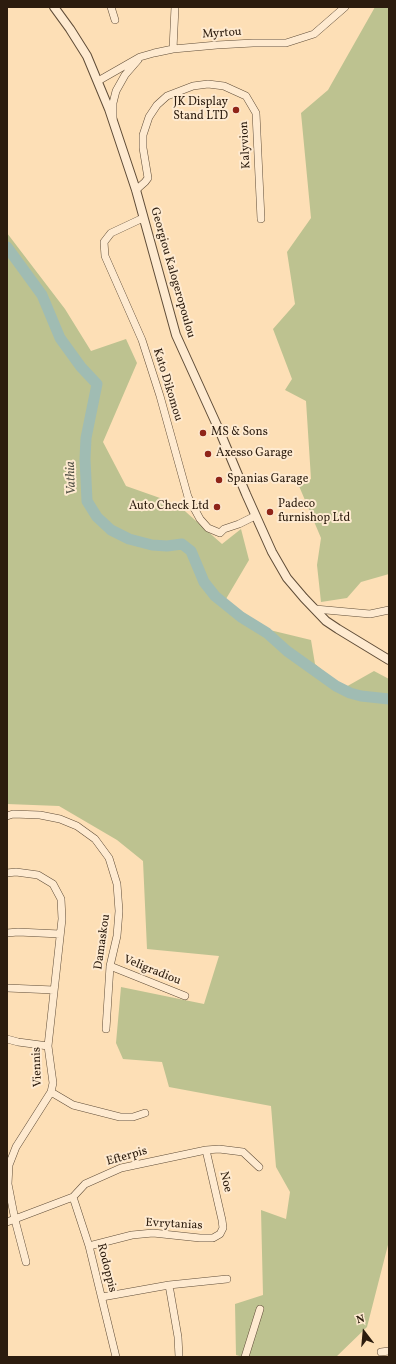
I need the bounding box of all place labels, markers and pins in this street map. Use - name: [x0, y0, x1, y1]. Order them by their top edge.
- place label: JK Display Stand LTD: [173, 96, 228, 124]
- marker: JK Display Stand LTD: [231, 105, 241, 115]
- place label: MS & Sons: [211, 426, 268, 440]
- marker: MS & Sons: [198, 428, 208, 438]
- place label: Axesso Garage: [216, 447, 293, 461]
- marker: Axesso Garage: [203, 449, 213, 459]
- place label: Spanias Garage: [227, 473, 308, 487]
- marker: Spanias Garage: [214, 475, 224, 485]
- place label: Padeco furnishop Ltd: [278, 498, 350, 526]
- place label: Auto Check Ltd: [129, 500, 209, 514]
- marker: Auto Check Ltd: [212, 502, 222, 512]
- marker: Padeco furnishop Ltd: [265, 507, 275, 517]

